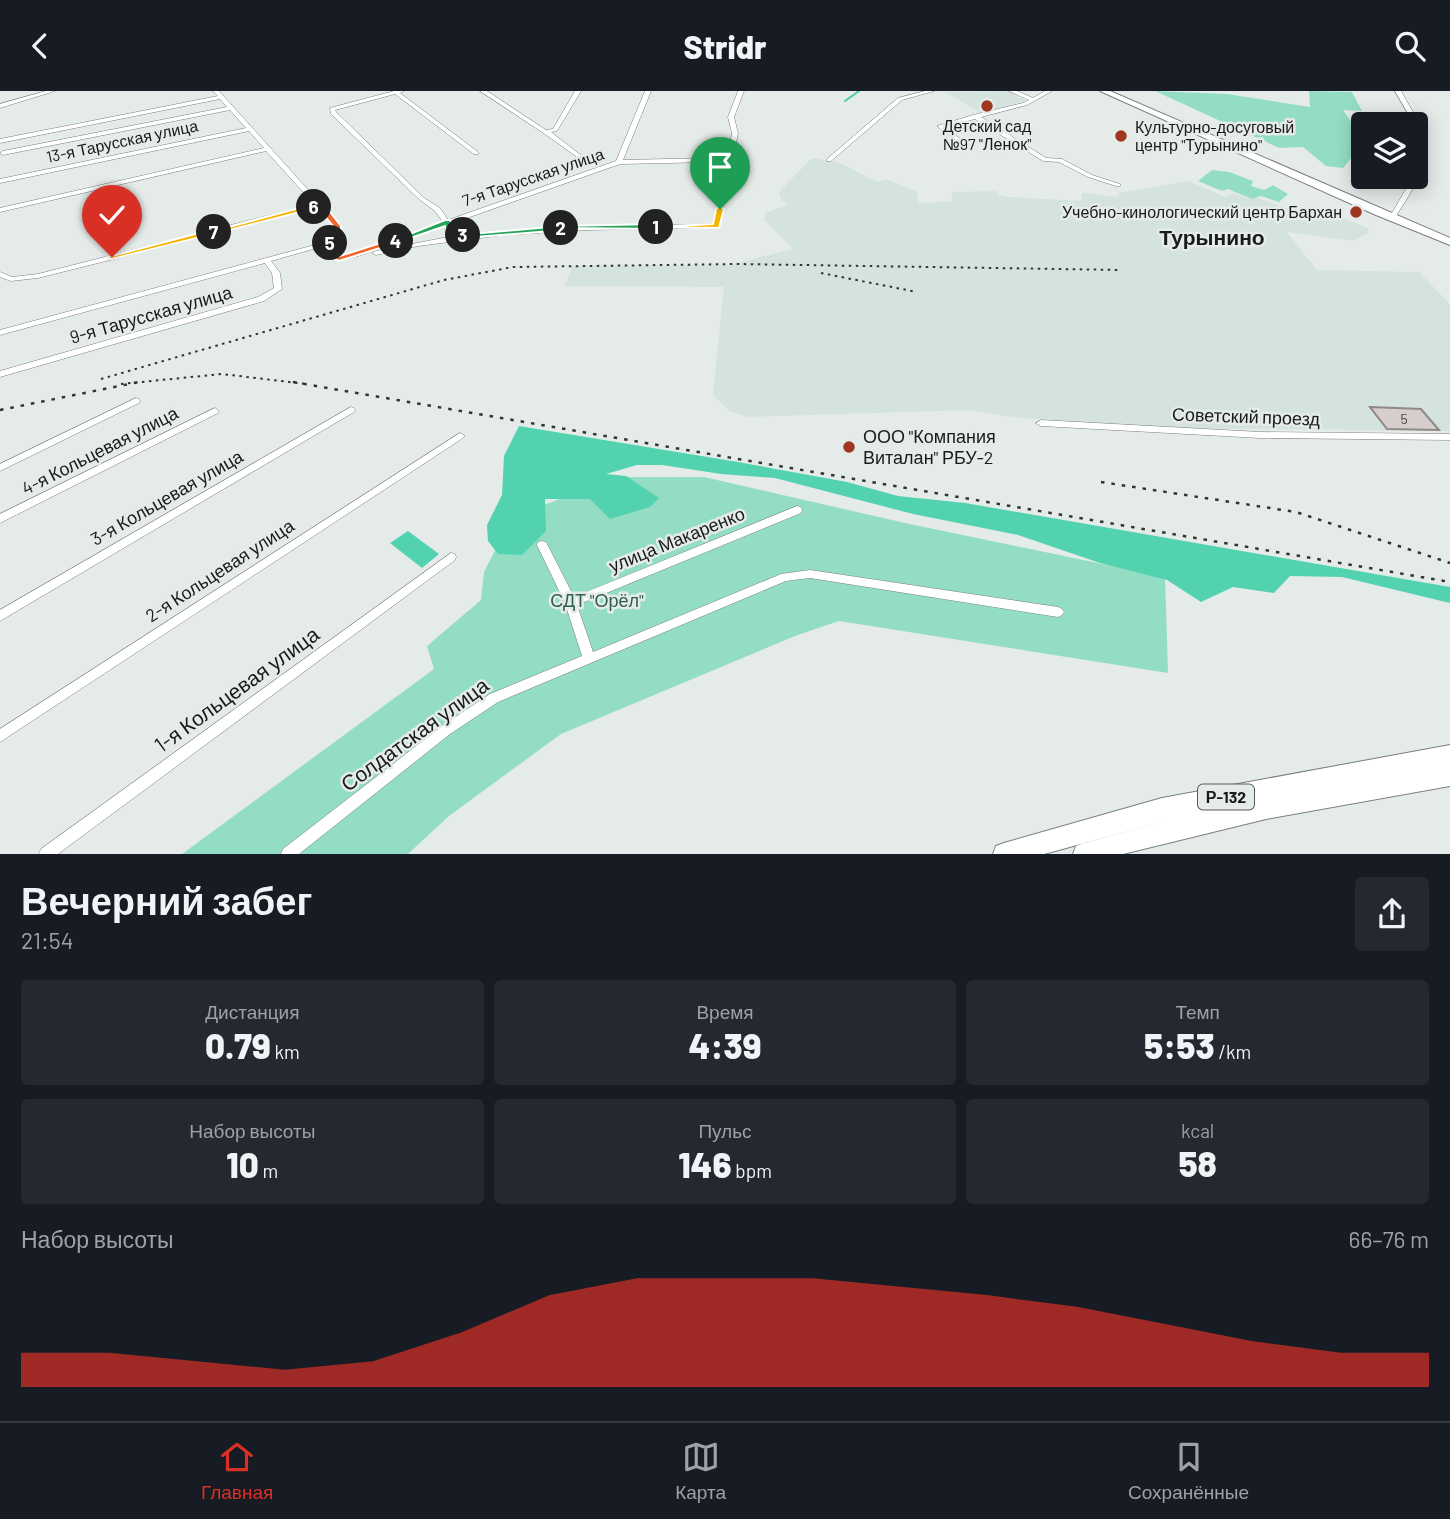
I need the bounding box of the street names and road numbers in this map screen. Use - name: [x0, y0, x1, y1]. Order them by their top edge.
- street label: 13-я Тарусская улица: [44, 115, 200, 166]
- street label: 7-я Тарусская улица: [460, 143, 606, 210]
- street label: 9-я Тарусская улица: [67, 280, 235, 348]
- street label: 4-я Кольцевая улица: [18, 401, 182, 499]
- street label: Советский проезд: [1172, 402, 1321, 430]
- street label: 3-я Кольцевая улица: [87, 444, 247, 550]
- street label: улица Макаренко: [605, 502, 748, 576]
- street label: 2-я Кольцевая улица: [141, 513, 299, 626]
- street label: 1-я Кольцевая улица: [149, 621, 323, 757]
- street label: Солдатская улица: [335, 672, 493, 796]
- road number: Р-132: [1198, 785, 1254, 810]

